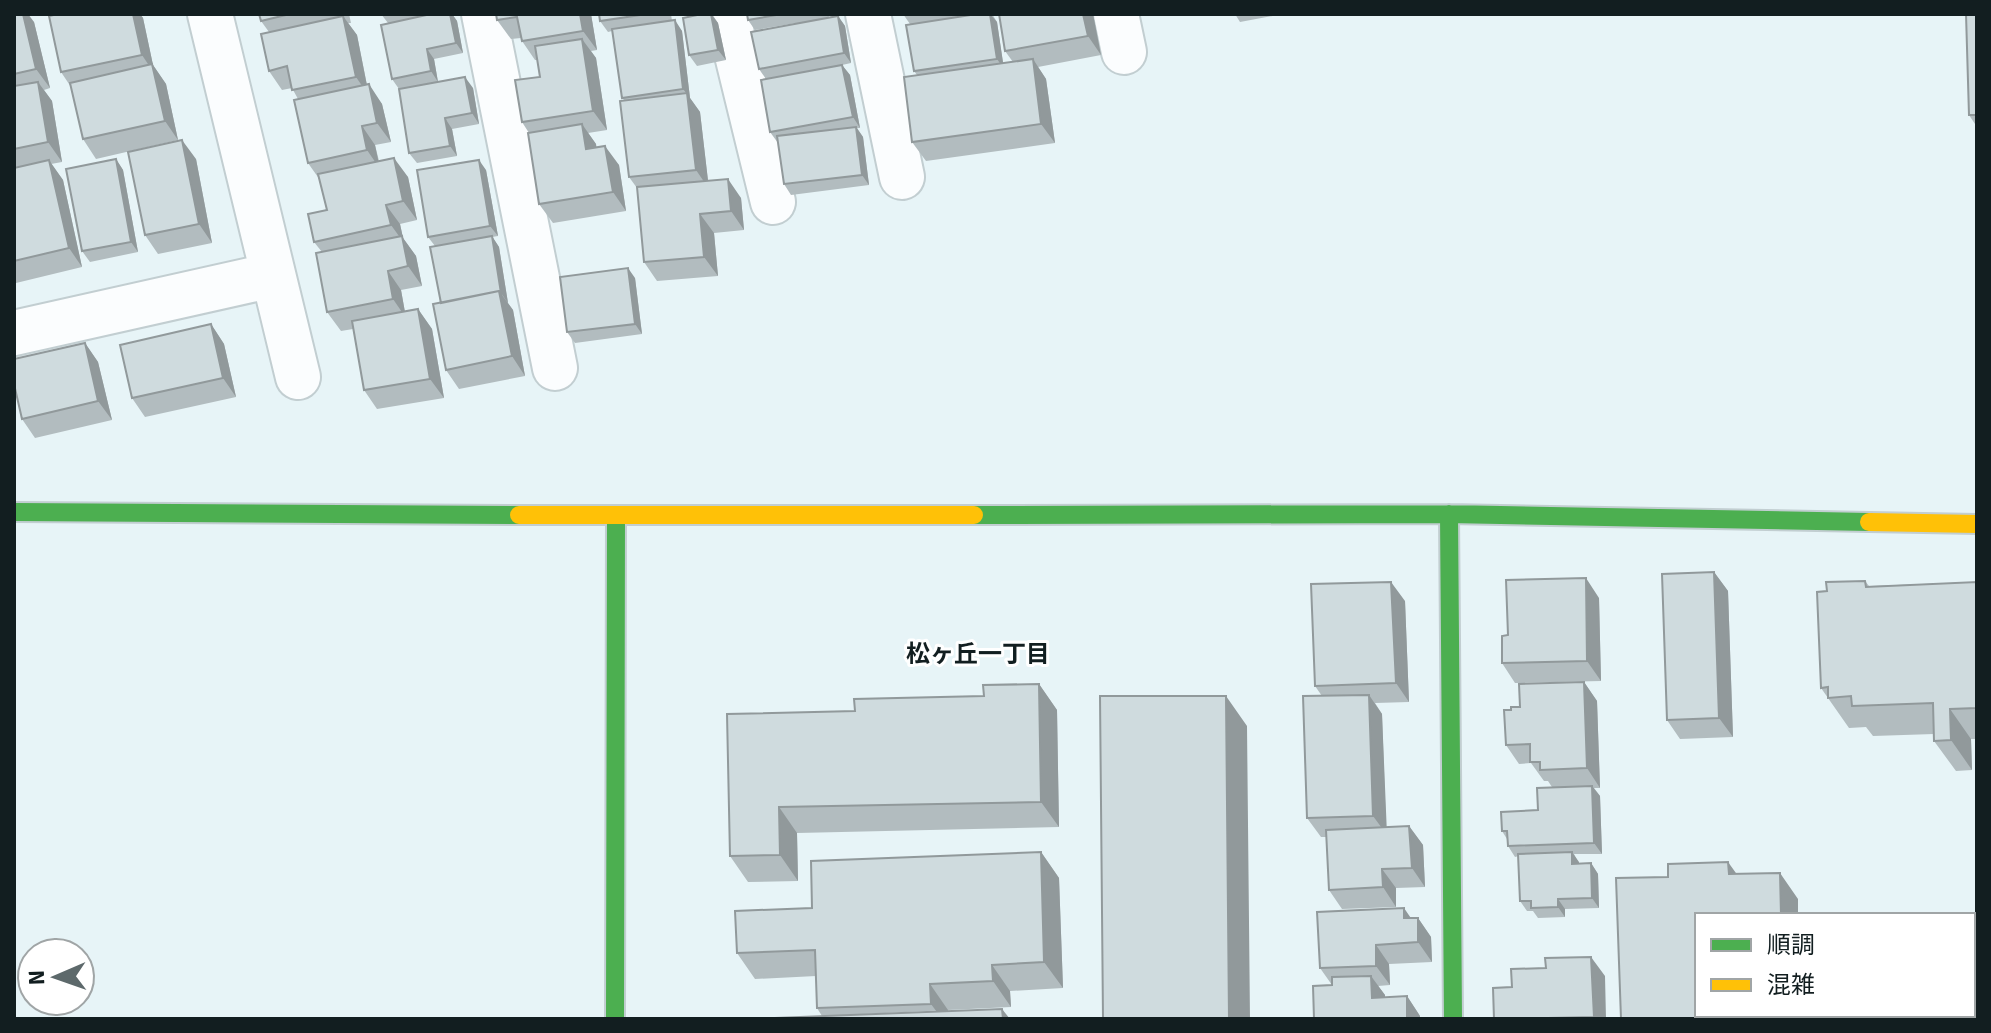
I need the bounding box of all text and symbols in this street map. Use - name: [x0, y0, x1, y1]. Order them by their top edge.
- district label: 松ヶ丘一丁目: [906, 639, 1050, 669]
- legend: [1695, 913, 1975, 1017]
- text: 順調: [1767, 930, 1815, 960]
- north arrow: [16, 937, 96, 1017]
- text: N: [23, 970, 50, 986]
- text: 混雑: [1767, 970, 1815, 1000]

